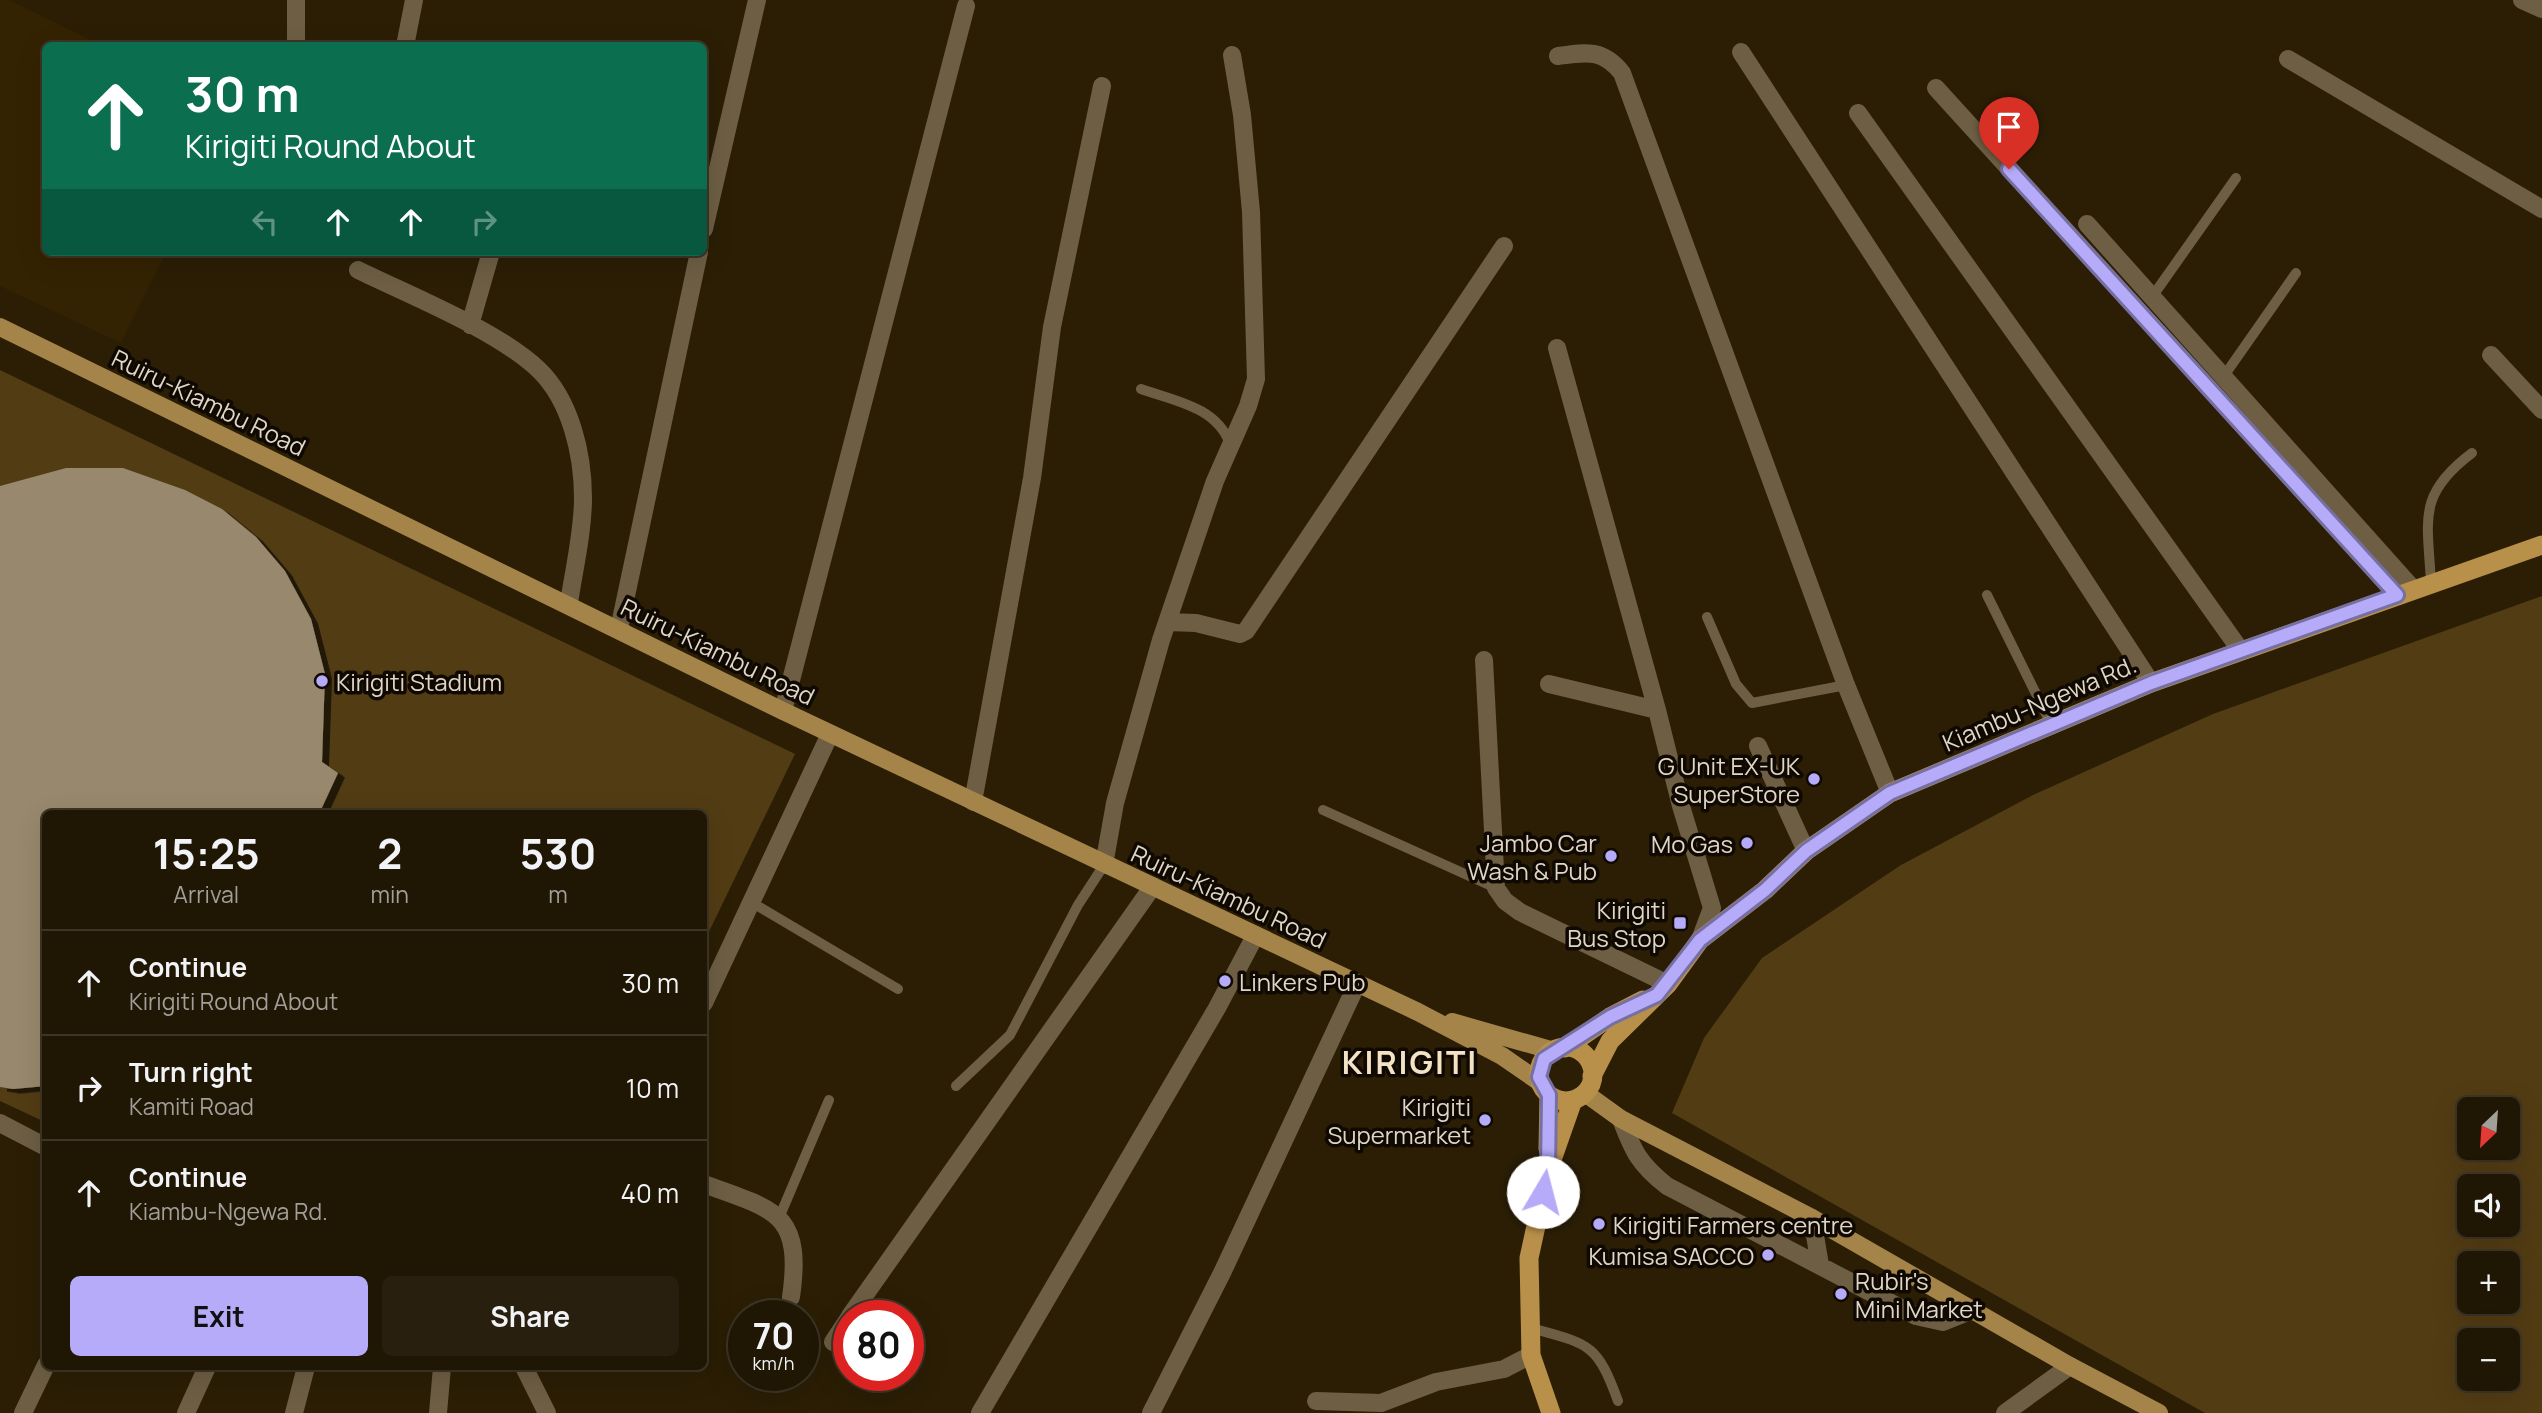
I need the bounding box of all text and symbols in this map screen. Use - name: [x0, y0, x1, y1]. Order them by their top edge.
- text: 30 m: [185, 60, 300, 127]
- icon: ahead: [70, 70, 161, 161]
- pin: [1979, 97, 2039, 169]
- icon: arrive: [1990, 108, 2028, 146]
- text: Kirigiti Round About: [185, 124, 476, 168]
- icon: left: [246, 203, 284, 241]
- icon: ahead: [319, 203, 357, 241]
- icon: ahead: [392, 203, 430, 241]
- icon: right: [465, 203, 503, 241]
- street label: Ruiru-Kiambu Road: [107, 341, 311, 463]
- street label: Ruiru-Kiambu Road: [616, 590, 820, 712]
- street label: Kiambu-Ngewa Rd.: [1937, 647, 2141, 759]
- place label: Kirigiti Stadium: [336, 665, 502, 698]
- marker: Kirigiti Stadium: [314, 673, 330, 689]
- place label: G Unit EX-UK SuperStore: [1658, 749, 1801, 810]
- marker: G Unit EX-UK SuperStore: [1806, 771, 1822, 787]
- text: 15:25: [153, 824, 260, 882]
- text: 2: [377, 824, 402, 882]
- text: 530: [520, 824, 596, 882]
- place label: Jambo Car Wash & Pub: [1467, 826, 1597, 887]
- place label: Mo Gas: [1651, 827, 1733, 860]
- marker: Mo Gas: [1739, 835, 1755, 851]
- street label: Ruiru-Kiambu Road: [1126, 836, 1332, 956]
- marker: Jambo Car Wash & Pub: [1603, 848, 1619, 864]
- text: Arrival: [173, 878, 239, 910]
- text: min: [370, 878, 409, 910]
- text: m: [548, 878, 568, 910]
- place label: Kirigiti Bus Stop: [1567, 893, 1666, 954]
- marker: Kirigiti Bus Stop: [1672, 915, 1688, 931]
- text: Continue: [129, 949, 247, 985]
- icon: ahead: [70, 964, 108, 1002]
- text: 30 m: [622, 965, 679, 1001]
- place label: Linkers Pub: [1239, 965, 1365, 998]
- marker: Linkers Pub: [1217, 973, 1233, 989]
- text: Kirigiti Round About: [129, 985, 338, 1017]
- district label: KIRIGITI: [1342, 1040, 1478, 1084]
- text: Turn right: [129, 1054, 253, 1090]
- icon: right: [70, 1069, 108, 1107]
- text: 10 m: [626, 1070, 679, 1106]
- text: Kamiti Road: [129, 1090, 254, 1122]
- place label: Kirigiti Supermarket: [1327, 1090, 1471, 1151]
- north arrow: [2457, 1097, 2520, 1160]
- map controls: [2457, 1097, 2520, 1391]
- marker: Kirigiti Supermarket: [1477, 1112, 1493, 1128]
- position arrow: [1506, 1155, 1580, 1229]
- text: Continue: [129, 1159, 247, 1195]
- icon: ahead: [70, 1174, 108, 1212]
- button: sound: [2457, 1174, 2520, 1237]
- text: 40 m: [621, 1175, 679, 1211]
- text: Kiambu-Ngewa Rd.: [129, 1195, 328, 1227]
- place label: Kirigiti Farmers centre: [1613, 1208, 1853, 1241]
- marker: Kirigiti Farmers centre: [1591, 1216, 1607, 1232]
- place label: Kumisa SACCO: [1588, 1239, 1754, 1272]
- marker: Kumisa SACCO: [1760, 1247, 1776, 1263]
- button: +: [2457, 1251, 2520, 1314]
- place label: Rubir's Mini Market: [1855, 1264, 1983, 1325]
- button: Exit: [70, 1276, 368, 1356]
- button: Share: [382, 1276, 679, 1356]
- marker: Rubir's Mini Market: [1833, 1286, 1849, 1302]
- speed limit sign: 80: [833, 1300, 924, 1391]
- text: 70: [753, 1312, 794, 1360]
- button: −: [2457, 1328, 2520, 1391]
- text: km/h: [753, 1351, 794, 1375]

